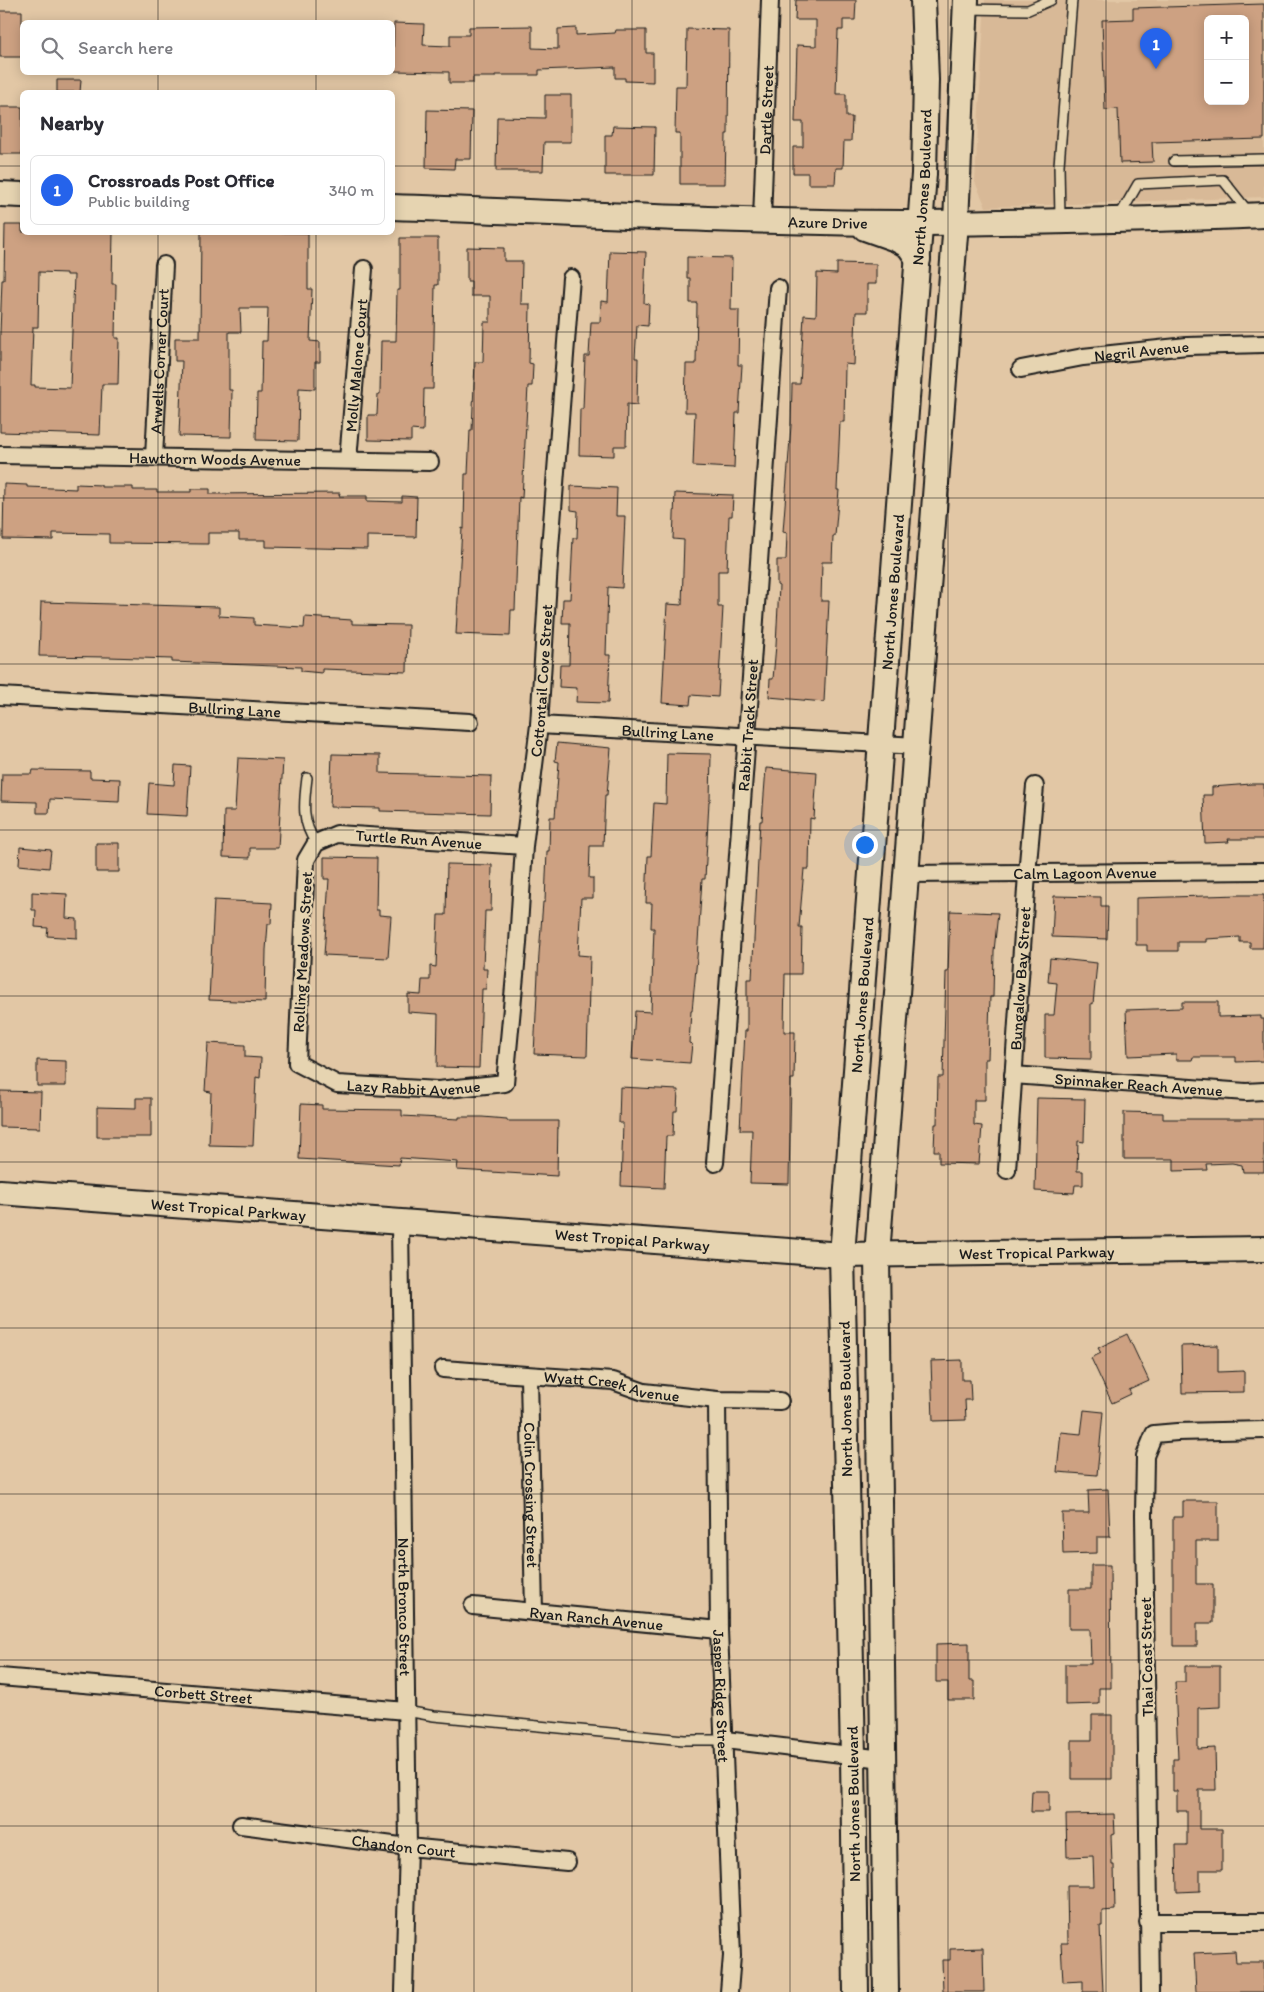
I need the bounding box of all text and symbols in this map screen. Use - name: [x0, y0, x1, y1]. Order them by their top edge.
- map controls: [1204, 15, 1249, 105]
- button: +: [1204, 15, 1249, 60]
- search box: [20, 20, 395, 75]
- pin: 1: [1140, 28, 1172, 69]
- icon: search: [38, 34, 66, 62]
- text: Search here: [78, 36, 173, 59]
- button: −: [1204, 60, 1249, 105]
- street label: Dartle Street: [755, 65, 778, 155]
- street label: North Jones Boulevard: [908, 108, 935, 266]
- text: Nearby: [40, 110, 104, 135]
- text: Crossroads Post Office: [88, 169, 275, 192]
- text: 1: [53, 181, 61, 200]
- text: 340 m: [329, 181, 374, 200]
- text: Public building: [88, 192, 190, 211]
- street label: Azure Drive: [788, 212, 868, 233]
- street label: Arwells Corner Court: [146, 288, 173, 434]
- street label: Molly Malone Court: [341, 298, 371, 433]
- street label: Negril Avenue: [1093, 337, 1190, 366]
- street label: Hawthorn Woods Avenue: [129, 448, 301, 470]
- street label: North Jones Boulevard: [877, 513, 908, 671]
- street label: Cottontail Cove Street: [526, 604, 556, 758]
- street label: Rabbit Track Street: [734, 659, 762, 792]
- street label: Bullring Lane: [188, 697, 281, 722]
- street label: Bullring Lane: [621, 721, 715, 745]
- street label: Turtle Run Avenue: [355, 826, 483, 853]
- your location: [852, 832, 878, 858]
- street label: Calm Lagoon Avenue: [1013, 863, 1157, 883]
- street label: Rolling Meadows Street: [289, 871, 316, 1033]
- street label: Bungalow Bay Street: [1006, 906, 1035, 1051]
- street label: North Jones Boulevard: [847, 916, 878, 1074]
- street label: Spinnaker Reach Avenue: [1054, 1069, 1223, 1100]
- street label: Lazy Rabbit Avenue: [346, 1076, 482, 1100]
- street label: West Tropical Parkway: [150, 1194, 307, 1225]
- street label: West Tropical Parkway: [554, 1225, 711, 1255]
- street label: West Tropical Parkway: [959, 1242, 1115, 1263]
- street label: North Jones Boulevard: [835, 1320, 856, 1477]
- street label: Wyatt Creek Avenue: [543, 1367, 681, 1406]
- street label: Colin Crossing Street: [520, 1422, 542, 1568]
- street label: North Bronco Street: [394, 1538, 415, 1676]
- street label: Thai Coast Street: [1136, 1597, 1157, 1717]
- street label: Ryan Ranch Avenue: [529, 1603, 664, 1635]
- street label: Jasper Ridge Street: [709, 1629, 733, 1763]
- street label: Corbett Street: [153, 1681, 253, 1708]
- street label: North Jones Boulevard: [843, 1725, 864, 1882]
- street label: Chandon Court: [350, 1831, 457, 1861]

